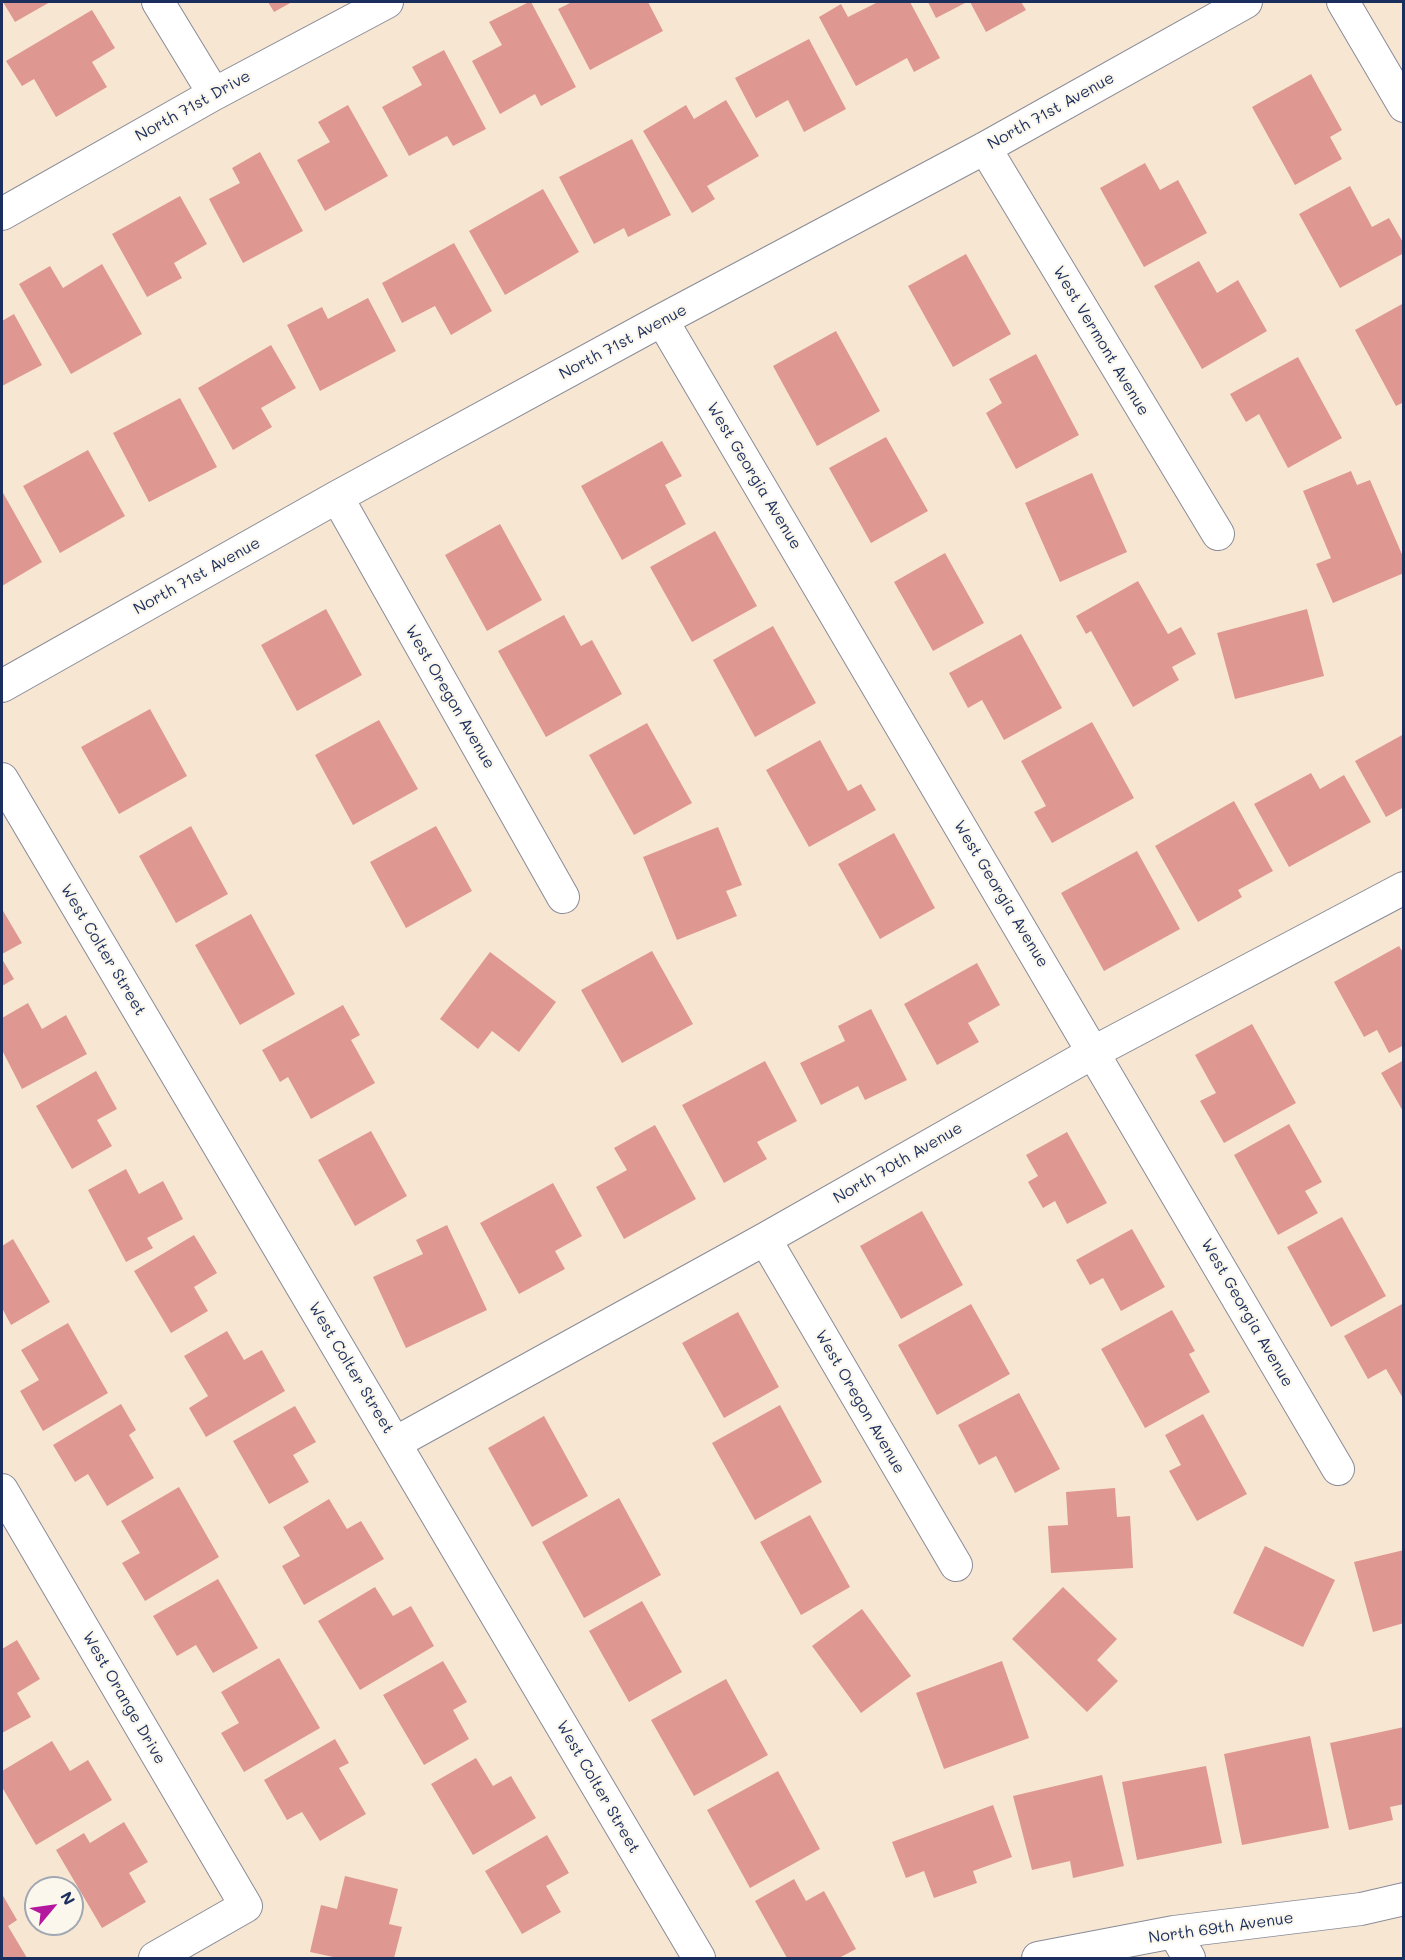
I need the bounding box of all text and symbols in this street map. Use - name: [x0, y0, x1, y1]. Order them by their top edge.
- street label: North 71st Drive: [132, 66, 254, 146]
- street label: North 71st Avenue: [984, 68, 1118, 154]
- street label: West Vermont Avenue: [1049, 263, 1153, 419]
- street label: North 71st Avenue: [556, 300, 690, 384]
- street label: West Georgia Avenue: [703, 399, 805, 553]
- street label: North 71st Avenue: [130, 533, 264, 619]
- street label: West Oregon Avenue: [401, 622, 499, 772]
- street label: West Georgia Avenue: [950, 817, 1052, 971]
- street label: West Colter Street: [56, 881, 150, 1019]
- street label: North 70th Avenue: [830, 1118, 966, 1208]
- street label: West Georgia Avenue: [1197, 1236, 1297, 1390]
- street label: West Colter Street: [304, 1299, 398, 1437]
- street label: West Oregon Avenue: [811, 1327, 909, 1477]
- street label: West Orange Drive: [78, 1628, 170, 1768]
- street label: West Colter Street: [552, 1717, 644, 1857]
- north arrow: [24, 1876, 84, 1936]
- text: N: [56, 1888, 81, 1908]
- street label: North 69th Avenue: [1147, 1908, 1295, 1948]

